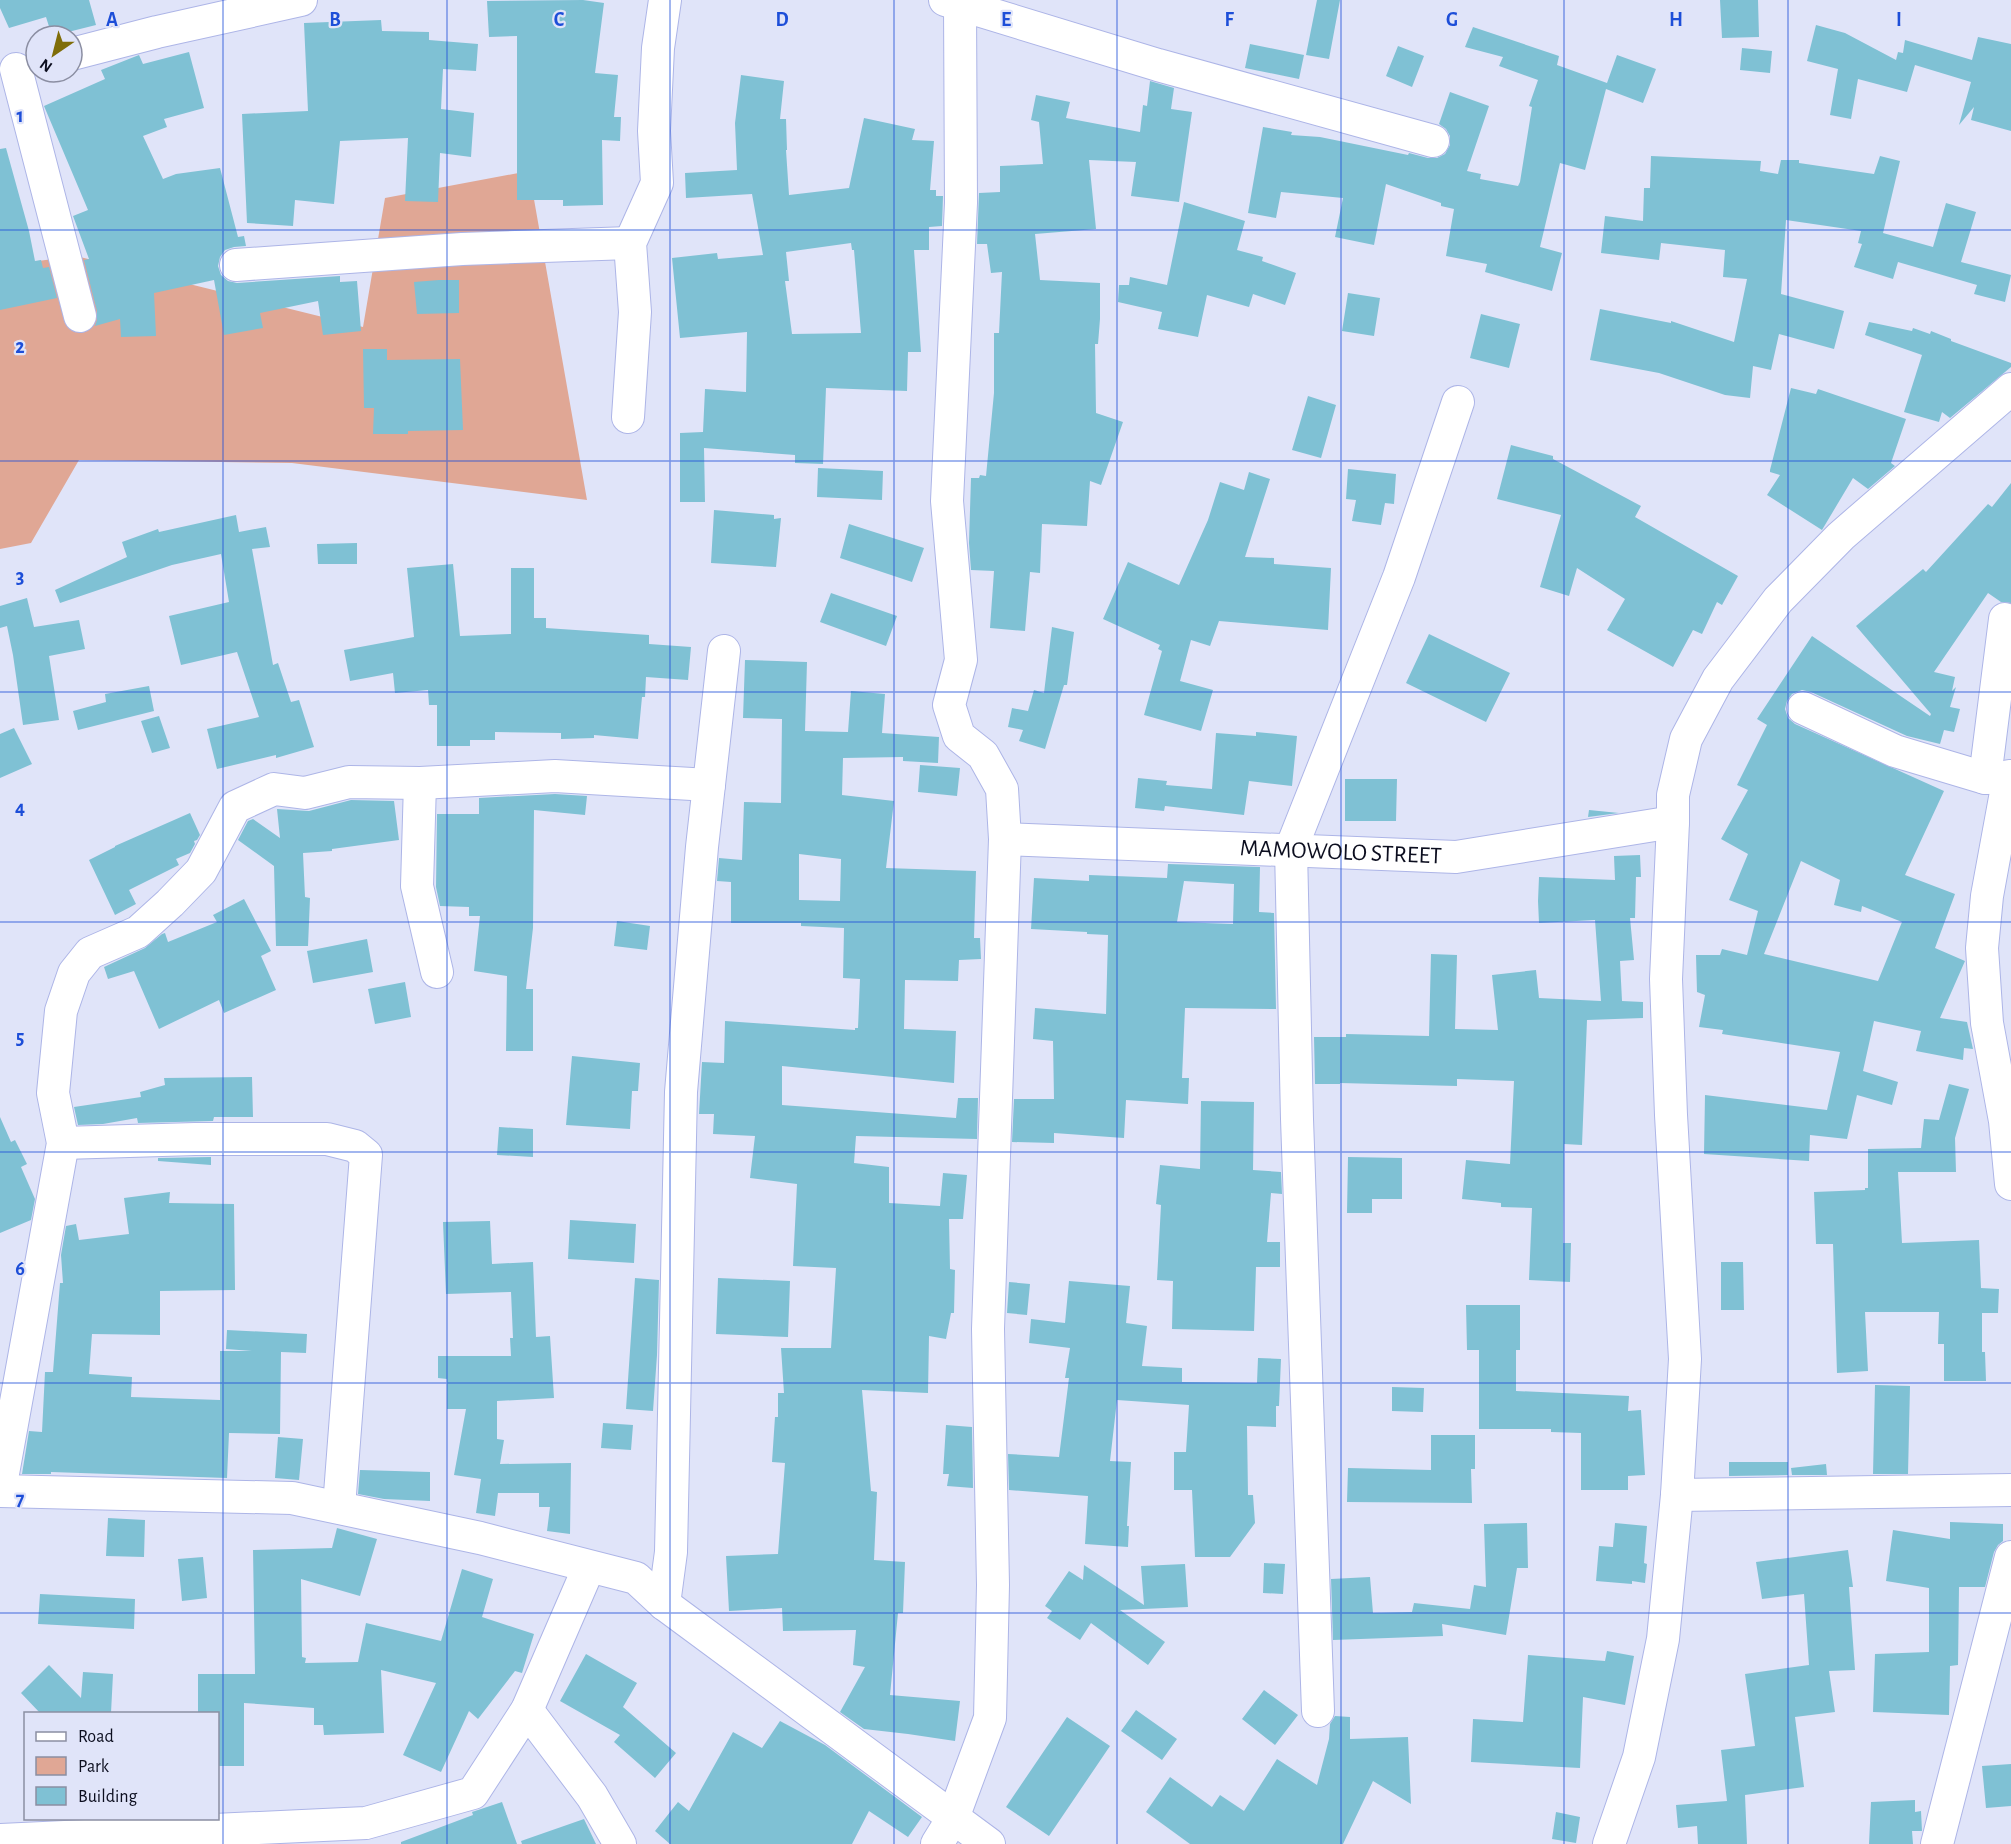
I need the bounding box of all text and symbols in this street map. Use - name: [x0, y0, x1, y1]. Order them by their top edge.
- text: A: [106, 10, 118, 30]
- text: B: [329, 10, 341, 30]
- text: C: [554, 10, 565, 30]
- text: D: [775, 10, 789, 30]
- text: E: [1001, 10, 1011, 30]
- text: F: [1224, 10, 1234, 30]
- text: G: [1446, 10, 1458, 30]
- text: H: [1669, 10, 1683, 30]
- text: I: [1896, 10, 1902, 30]
- north arrow: [24, 24, 84, 84]
- text: N: [37, 56, 55, 75]
- text: 1: [16, 106, 24, 126]
- text: 2: [15, 337, 25, 357]
- text: 3: [16, 567, 24, 587]
- text: 4: [15, 798, 25, 818]
- street label: MAMOWOLO STREET: [1239, 836, 1442, 868]
- text: 5: [16, 1028, 24, 1048]
- text: 6: [15, 1259, 25, 1279]
- text: 7: [16, 1489, 25, 1509]
- legend: [24, 1712, 219, 1820]
- text: Road: [78, 1728, 114, 1746]
- text: Park: [78, 1758, 110, 1776]
- text: Building: [78, 1788, 138, 1806]

